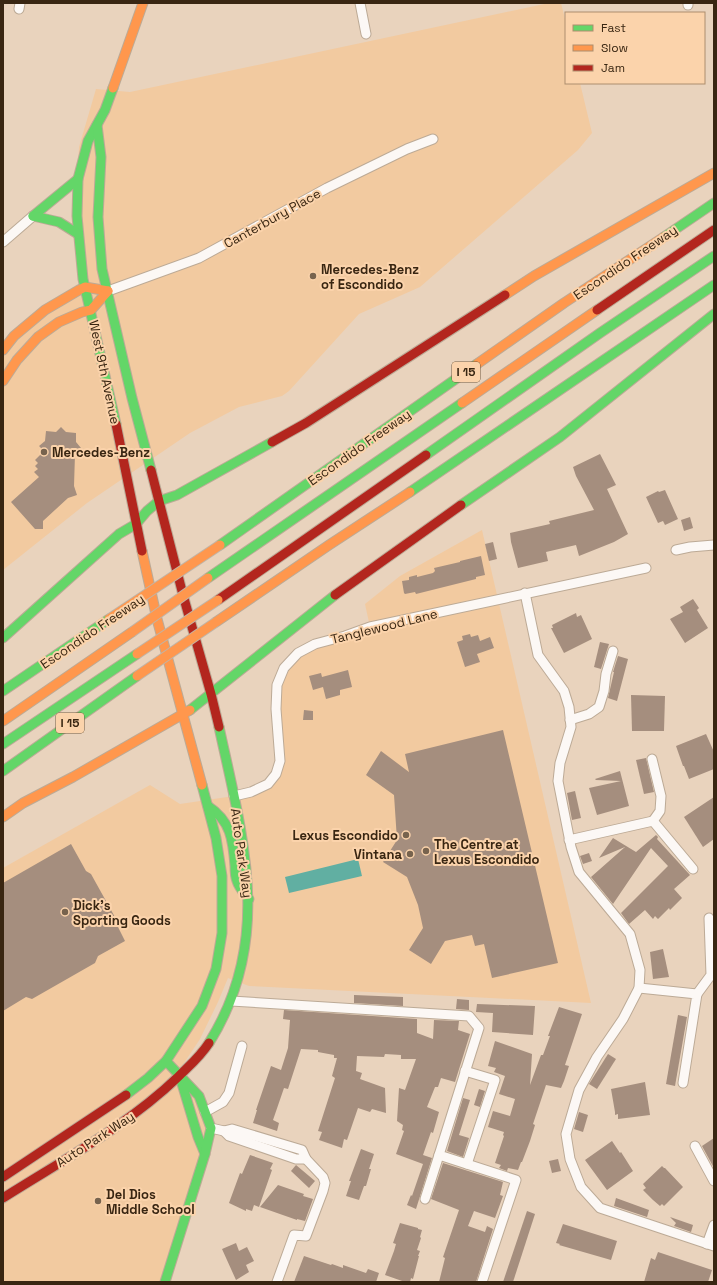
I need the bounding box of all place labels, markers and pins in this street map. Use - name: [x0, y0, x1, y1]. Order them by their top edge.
- place label: Mercedes-Benz of Escondido: [321, 261, 419, 293]
- marker: Mercedes-Benz of Escondido: [308, 271, 318, 281]
- place label: Mercedes-Benz: [52, 444, 150, 461]
- marker: Mercedes-Benz: [39, 447, 49, 457]
- place label: Lexus Escondido: [292, 827, 398, 844]
- marker: Lexus Escondido: [401, 830, 411, 840]
- place label: The Centre at Lexus Escondido: [434, 836, 540, 868]
- place label: Vintana: [354, 846, 402, 863]
- marker: The Centre at Lexus Escondido: [421, 846, 431, 856]
- marker: Vintana: [405, 849, 415, 859]
- place label: Dick's Sporting Goods: [73, 897, 171, 929]
- marker: Dick's Sporting Goods: [60, 907, 70, 917]
- place label: Del Dios Middle School: [106, 1186, 195, 1218]
- marker: Del Dios Middle School: [93, 1196, 103, 1206]

